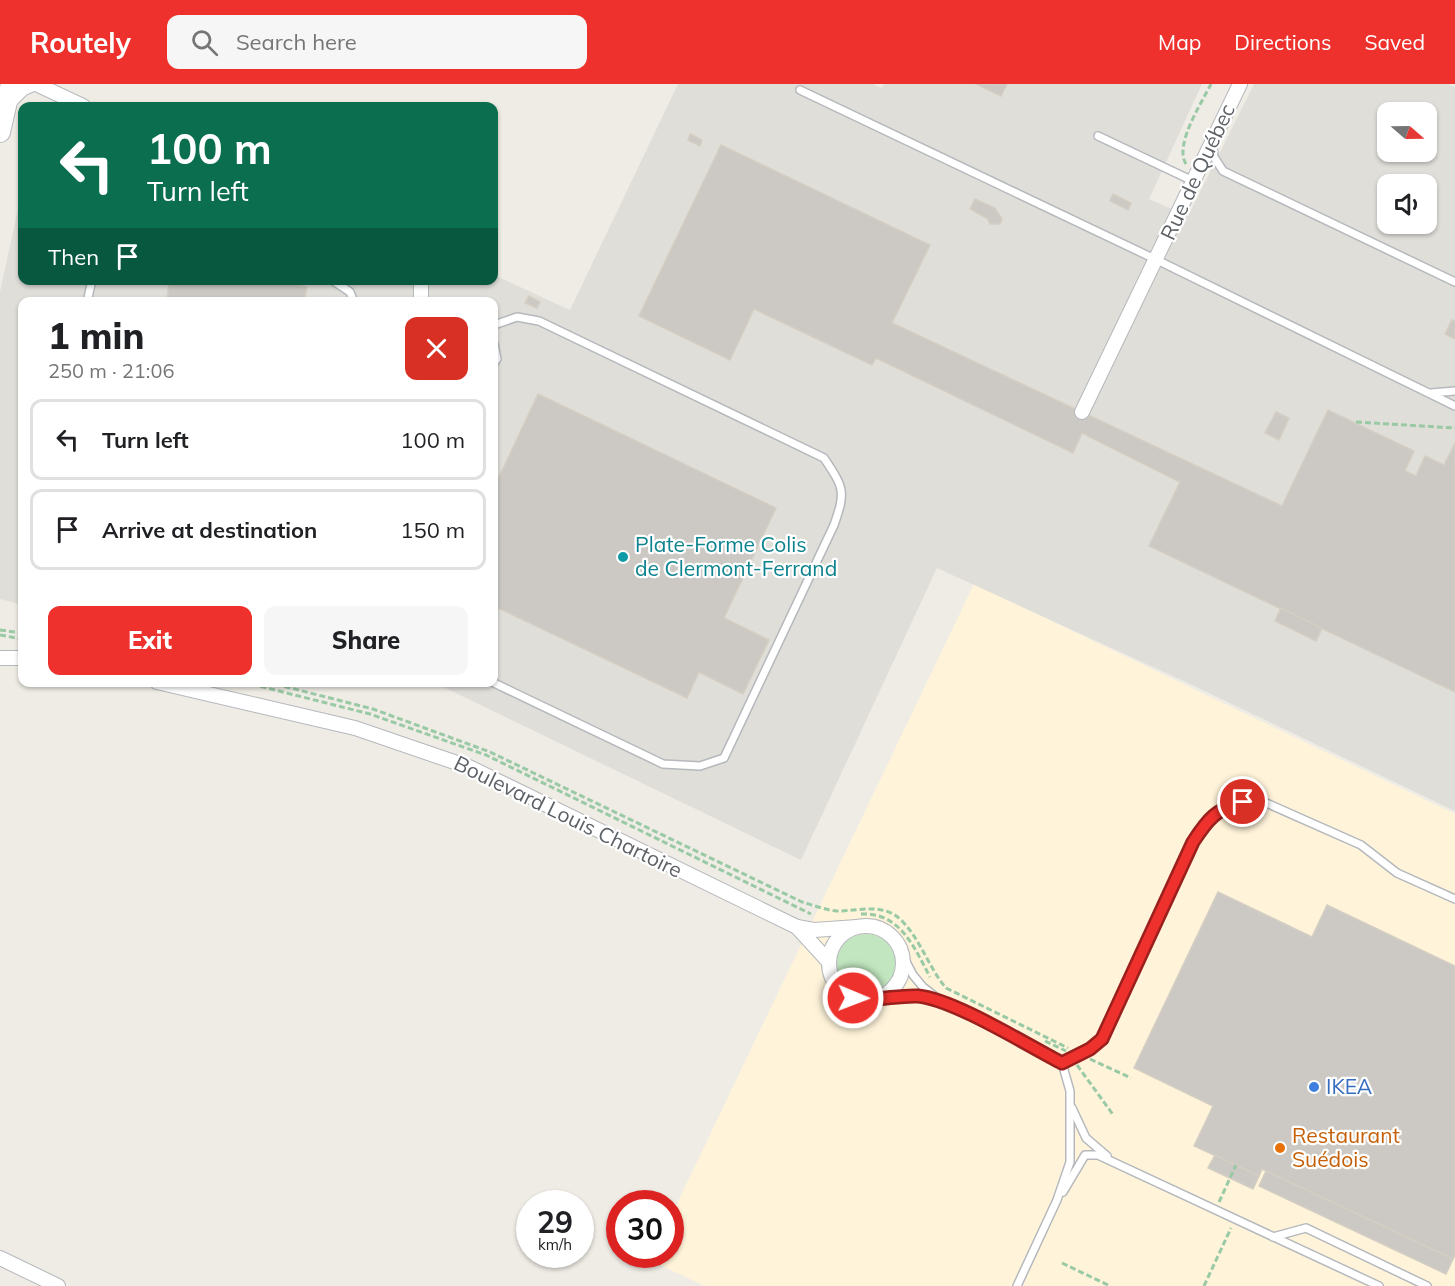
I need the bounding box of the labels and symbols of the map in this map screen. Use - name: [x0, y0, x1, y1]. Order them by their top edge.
- street label: Rue de Québec: [1154, 99, 1240, 244]
- north arrow: [1377, 102, 1437, 162]
- place label: Plate-Forme Colis de Clermont-Ferrand: [635, 531, 837, 581]
- marker: Plate-Forme Colis de Clermont-Ferrand: [616, 550, 630, 564]
- street label: Boulevard Louis Chartoire: [450, 749, 687, 883]
- pin: [1217, 776, 1268, 827]
- position arrow: [821, 966, 885, 1030]
- place label: IKEA: [1326, 1073, 1373, 1099]
- marker: IKEA: [1307, 1080, 1321, 1094]
- place label: Restaurant Suédois: [1292, 1122, 1400, 1172]
- marker: Restaurant Suédois: [1273, 1141, 1287, 1155]
- speed limit sign: 30: [606, 1190, 684, 1268]

